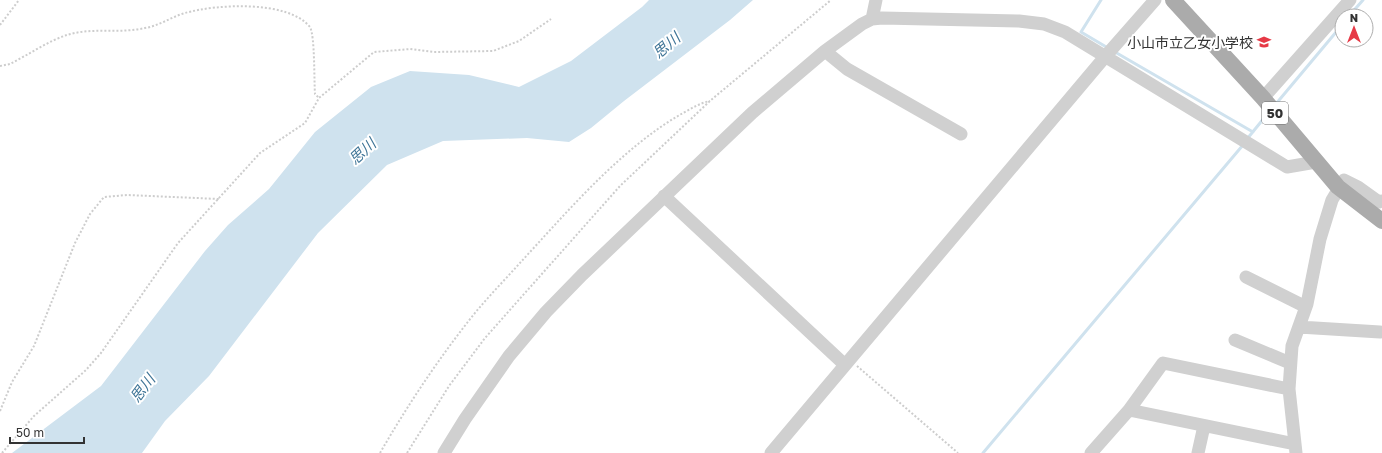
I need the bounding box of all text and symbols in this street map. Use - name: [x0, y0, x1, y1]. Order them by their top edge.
- north arrow: [1334, 8, 1374, 48]
- text: N: [1350, 11, 1358, 24]
- water label: 思川: [649, 27, 685, 62]
- place label: 小山市立乙女小学校: [1127, 34, 1253, 51]
- school or university icon: 小山市立乙女小学校: [1256, 34, 1272, 50]
- road number: 50: [1262, 102, 1288, 124]
- water label: 思川: [345, 133, 381, 168]
- water label: 思川: [126, 369, 159, 405]
- scale bar: [10, 419, 84, 445]
- text: 50 m: [16, 425, 44, 440]

